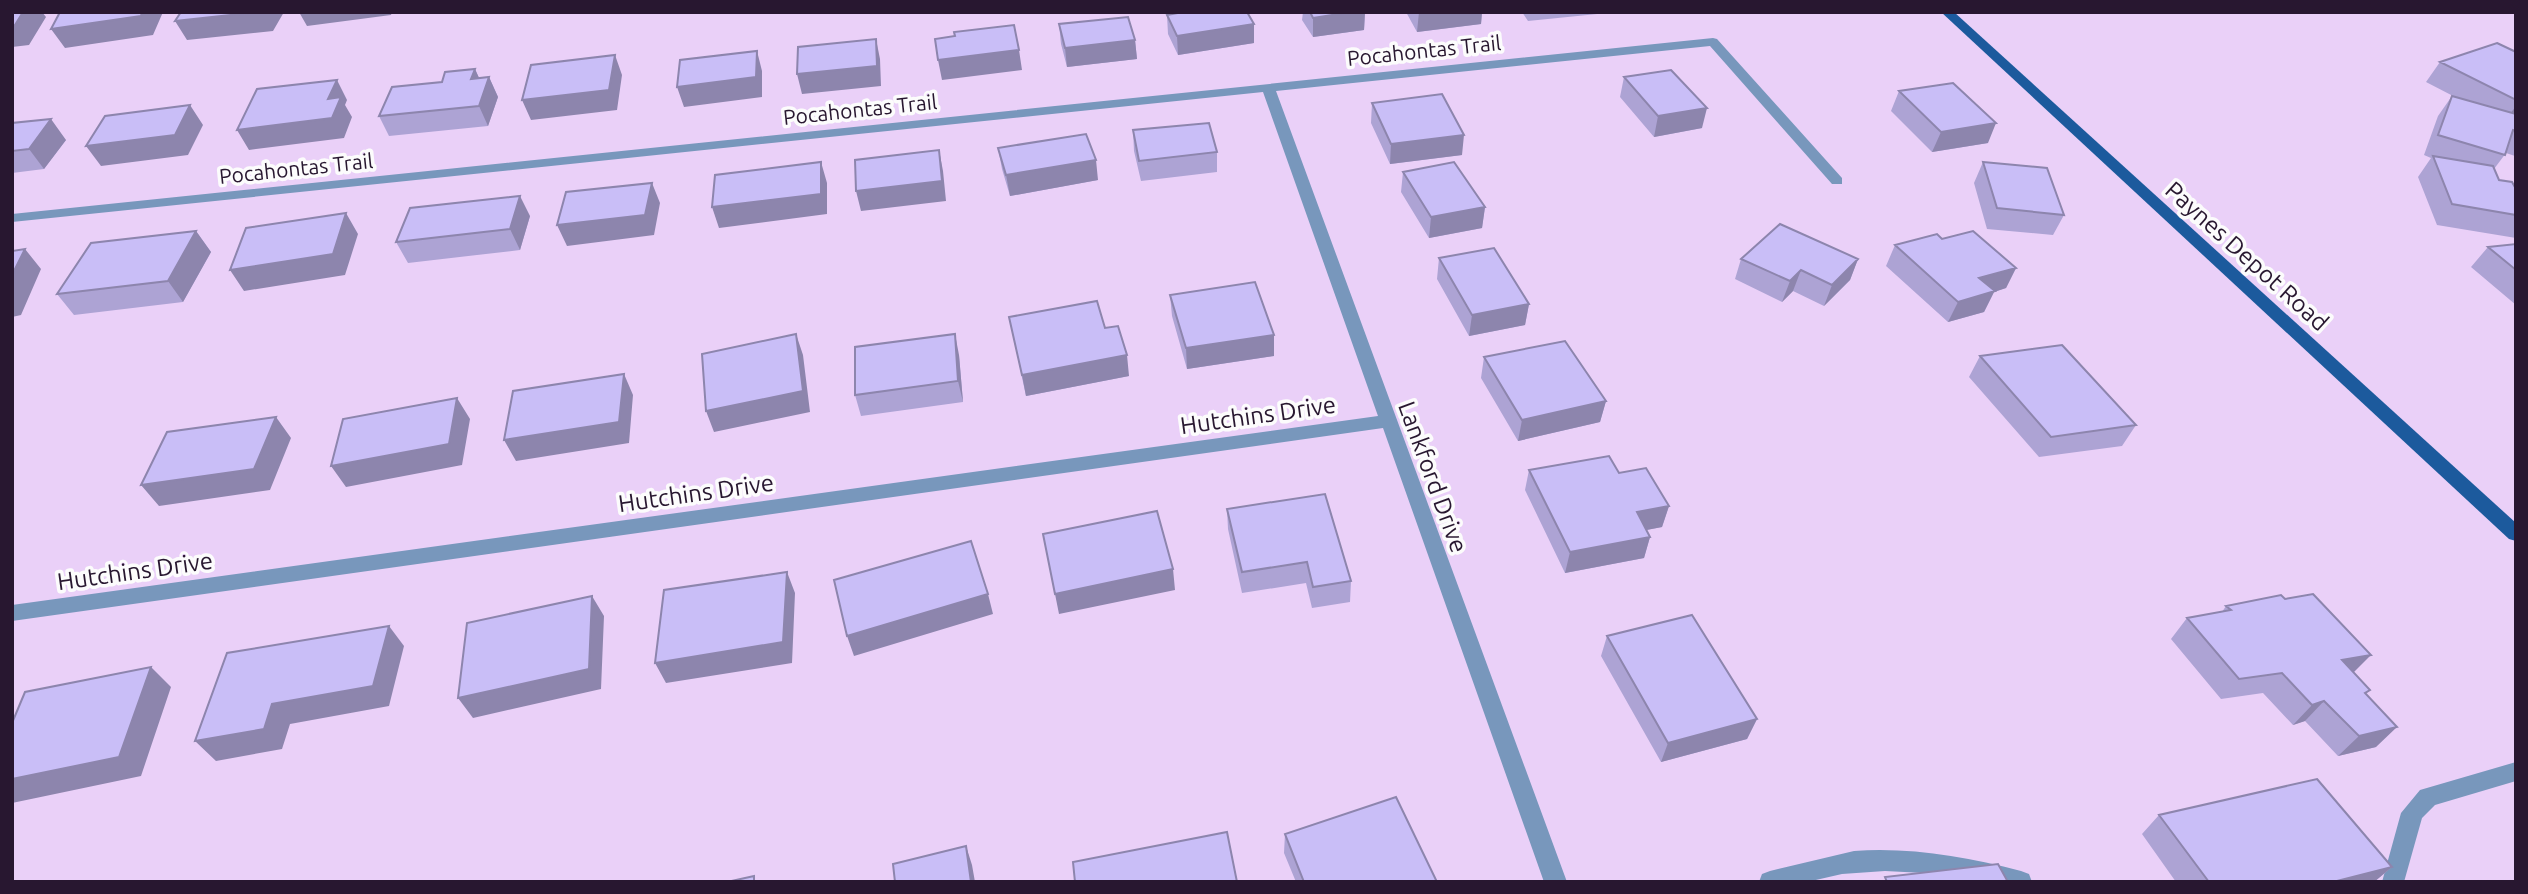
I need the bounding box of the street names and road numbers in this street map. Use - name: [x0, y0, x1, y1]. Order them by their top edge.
- street label: Pocahontas Trail: [1346, 30, 1502, 70]
- street label: Pocahontas Trail: [782, 89, 938, 129]
- street label: Pocahontas Trail: [218, 148, 374, 188]
- street label: Paynes Depot Road: [2160, 176, 2334, 336]
- street label: Hutchins Drive: [1178, 391, 1338, 439]
- street label: Lankford Drive: [1393, 398, 1473, 556]
- street label: Hutchins Drive: [616, 469, 776, 517]
- street label: Hutchins Drive: [55, 547, 215, 595]

